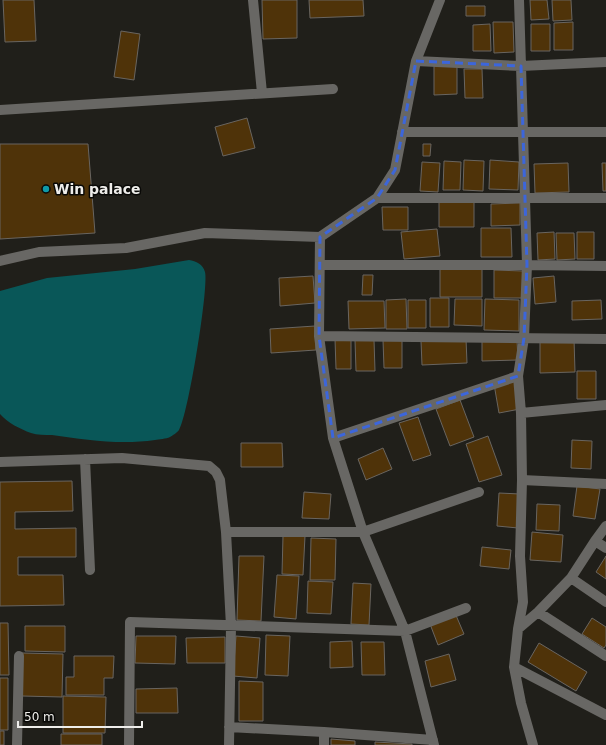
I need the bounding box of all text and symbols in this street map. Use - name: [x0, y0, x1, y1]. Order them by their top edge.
- place label: Win palace: [54, 181, 141, 197]
- marker: Win palace: [41, 184, 51, 194]
- scale bar: [18, 703, 142, 729]
- text: 50 m: [24, 710, 55, 724]

